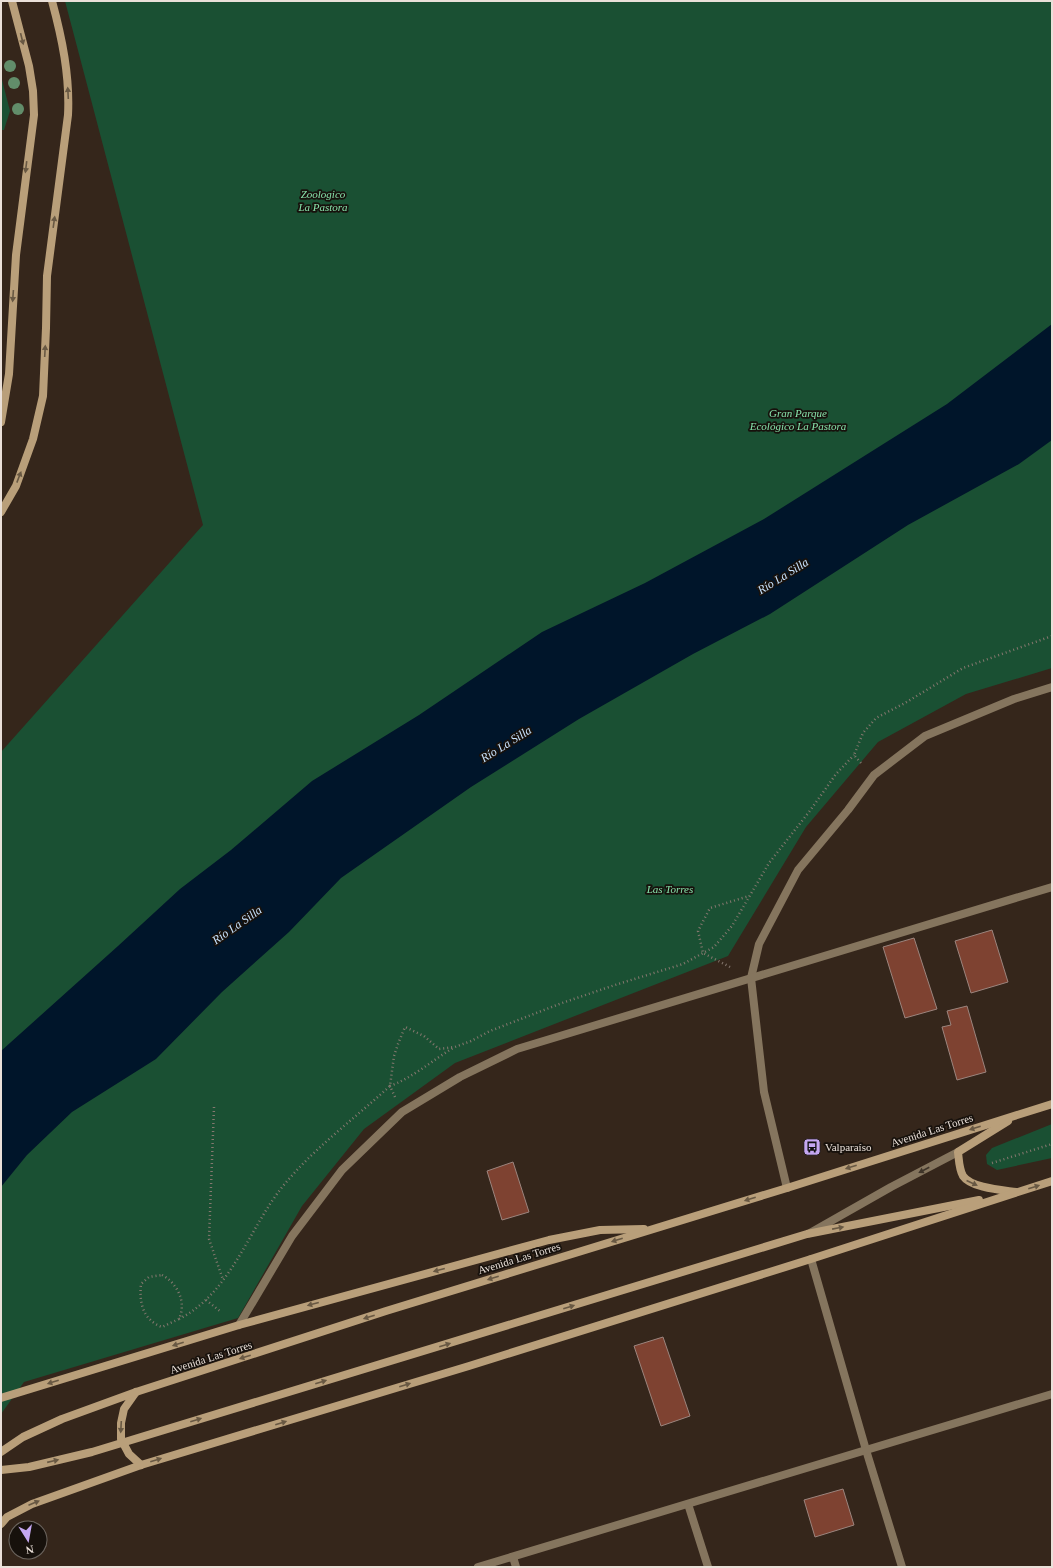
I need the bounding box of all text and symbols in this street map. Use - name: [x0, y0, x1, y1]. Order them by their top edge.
- one-way arrow: [19, 33, 25, 45]
- one-way arrow: [65, 87, 72, 99]
- one-way arrow: [23, 161, 30, 173]
- park label: Zoologico La Pastora: [297, 188, 348, 213]
- one-way arrow: [51, 216, 57, 228]
- one-way arrow: [10, 290, 17, 302]
- one-way arrow: [42, 344, 48, 357]
- park label: Gran Parque Ecológico La Pastora: [749, 407, 847, 432]
- one-way arrow: [17, 471, 23, 483]
- water label: Río La Silla: [754, 555, 811, 598]
- water label: Río La Silla: [477, 723, 534, 766]
- park label: Las Torres: [646, 883, 693, 895]
- water label: Río La Silla: [209, 903, 265, 948]
- street label: Avenida Las Torres: [889, 1111, 975, 1149]
- one-way arrow: [968, 1125, 980, 1131]
- bus stop icon: Valparaíso: [802, 1137, 822, 1157]
- place label: Valparaíso: [825, 1141, 872, 1153]
- one-way arrow: [844, 1164, 856, 1170]
- one-way arrow: [918, 1167, 929, 1173]
- one-way arrow: [967, 1180, 979, 1186]
- one-way arrow: [1029, 1184, 1041, 1190]
- one-way arrow: [743, 1196, 755, 1202]
- one-way arrow: [832, 1225, 844, 1231]
- one-way arrow: [611, 1237, 623, 1243]
- street label: Avenida Las Torres: [476, 1240, 562, 1276]
- one-way arrow: [432, 1267, 444, 1273]
- one-way arrow: [487, 1275, 499, 1281]
- one-way arrow: [307, 1302, 319, 1308]
- one-way arrow: [564, 1304, 576, 1310]
- one-way arrow: [363, 1314, 375, 1320]
- street label: Avenida Las Torres: [168, 1338, 254, 1376]
- one-way arrow: [171, 1341, 183, 1347]
- one-way arrow: [439, 1342, 451, 1348]
- one-way arrow: [239, 1354, 251, 1360]
- one-way arrow: [47, 1379, 59, 1385]
- one-way arrow: [315, 1379, 327, 1385]
- one-way arrow: [399, 1382, 411, 1388]
- one-way arrow: [191, 1417, 203, 1423]
- one-way arrow: [275, 1420, 287, 1426]
- one-way arrow: [118, 1421, 125, 1433]
- one-way arrow: [150, 1457, 162, 1463]
- one-way arrow: [47, 1458, 59, 1464]
- one-way arrow: [28, 1500, 40, 1506]
- north arrow: [8, 1520, 48, 1560]
- text: N: [25, 1543, 35, 1556]

